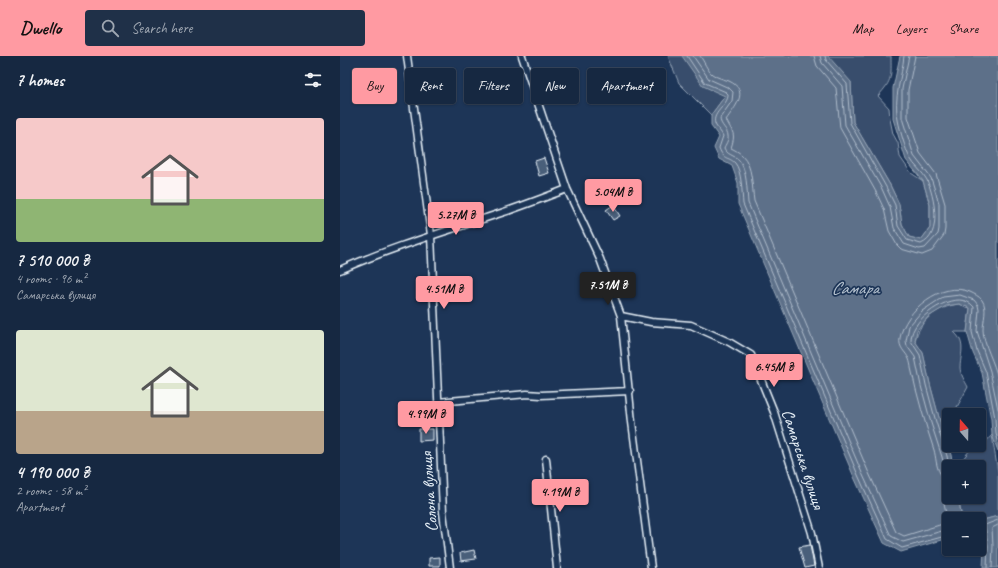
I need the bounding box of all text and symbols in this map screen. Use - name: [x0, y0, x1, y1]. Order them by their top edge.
- search box: [85, 10, 365, 46]
- text: Dwello: [20, 16, 61, 40]
- icon: search: [99, 17, 121, 39]
- text: Search here: [131, 19, 192, 38]
- text: Map: [852, 20, 874, 37]
- text: Layers: [896, 20, 927, 37]
- text: Share: [949, 20, 978, 37]
- chip: Buy: [352, 68, 397, 104]
- chip: Rent: [405, 68, 456, 104]
- chip: Filters: [464, 68, 523, 104]
- chip: New: [531, 68, 579, 104]
- chip: Apartment: [587, 68, 666, 104]
- icon: filters: [302, 69, 324, 91]
- text: 7 homes: [16, 70, 64, 91]
- icon: home: [134, 144, 206, 216]
- pin: 5.04M ₴: [576, 179, 650, 213]
- text: 5.04M ₴: [594, 184, 632, 200]
- pin: 5.27M ₴: [419, 202, 493, 236]
- text: 5.27M ₴: [437, 207, 475, 223]
- text: 7 510 000 ₴: [16, 250, 89, 271]
- text: 4 rooms · 96 m²: [16, 271, 86, 287]
- pin: 7.51M ₴: [571, 272, 645, 306]
- pin: 4.51M ₴: [407, 276, 481, 310]
- text: 7.51M ₴: [589, 277, 627, 293]
- water label: Самара: [831, 277, 881, 299]
- text: 4.51M ₴: [425, 281, 463, 297]
- text: Самарська вулиця: [16, 287, 95, 303]
- pin: 6.45M ₴: [737, 354, 811, 388]
- icon: home: [134, 356, 206, 428]
- text: 6.45M ₴: [755, 359, 793, 375]
- pin: 4.99M ₴: [389, 401, 463, 435]
- text: 4.99M ₴: [407, 406, 445, 422]
- street label: Самарська вулиця: [777, 406, 829, 513]
- north arrow: [942, 408, 986, 452]
- map controls: [942, 408, 986, 556]
- street label: Солона вулиця: [416, 450, 442, 533]
- button: +: [942, 460, 986, 504]
- text: 4 190 000 ₴: [16, 462, 90, 483]
- pin: 4.19M ₴: [523, 479, 597, 513]
- text: 2 rooms · 58 m²: [16, 483, 86, 499]
- text: 4.19M ₴: [541, 484, 579, 500]
- text: Apartment: [16, 499, 64, 515]
- button: −: [942, 512, 986, 556]

